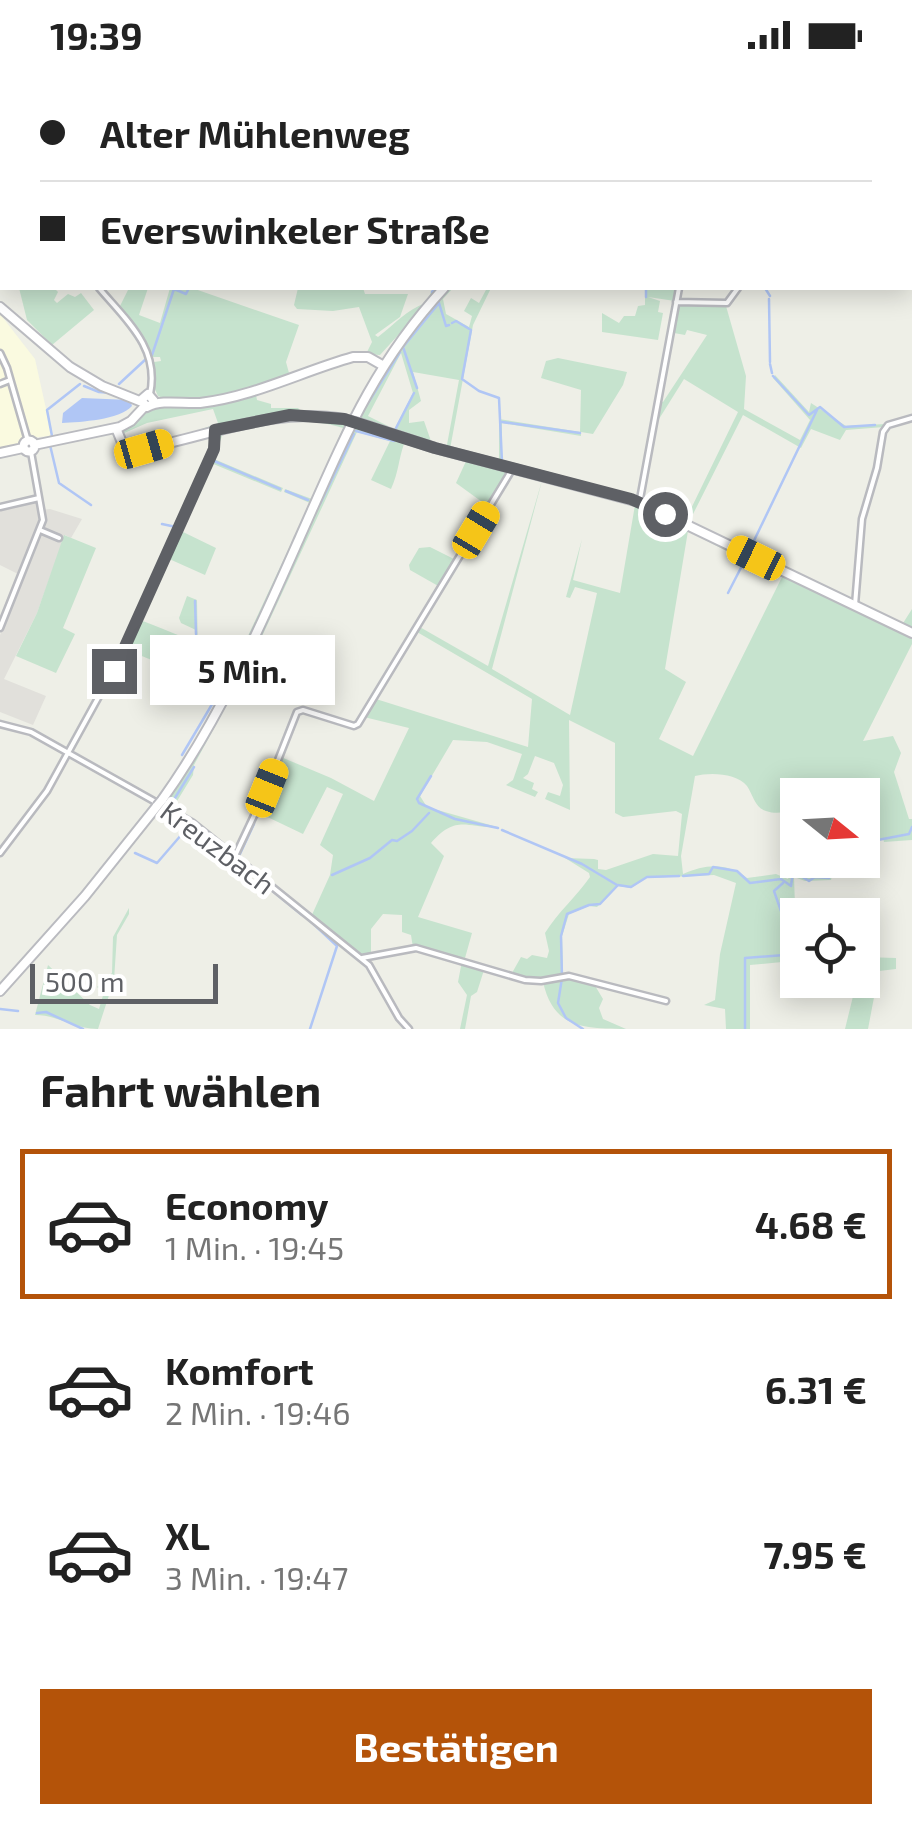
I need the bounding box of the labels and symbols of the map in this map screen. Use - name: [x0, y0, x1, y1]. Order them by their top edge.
- car: [111, 426, 177, 472]
- route start: [643, 492, 688, 537]
- car: [448, 497, 504, 563]
- car: [722, 531, 790, 585]
- callout: 5 Min.: [149, 636, 334, 706]
- route end: [92, 649, 137, 694]
- car: [242, 755, 292, 821]
- north arrow: [780, 778, 880, 878]
- street label: Kreuzbach: [154, 793, 282, 901]
- scale bar: [30, 959, 218, 1004]

